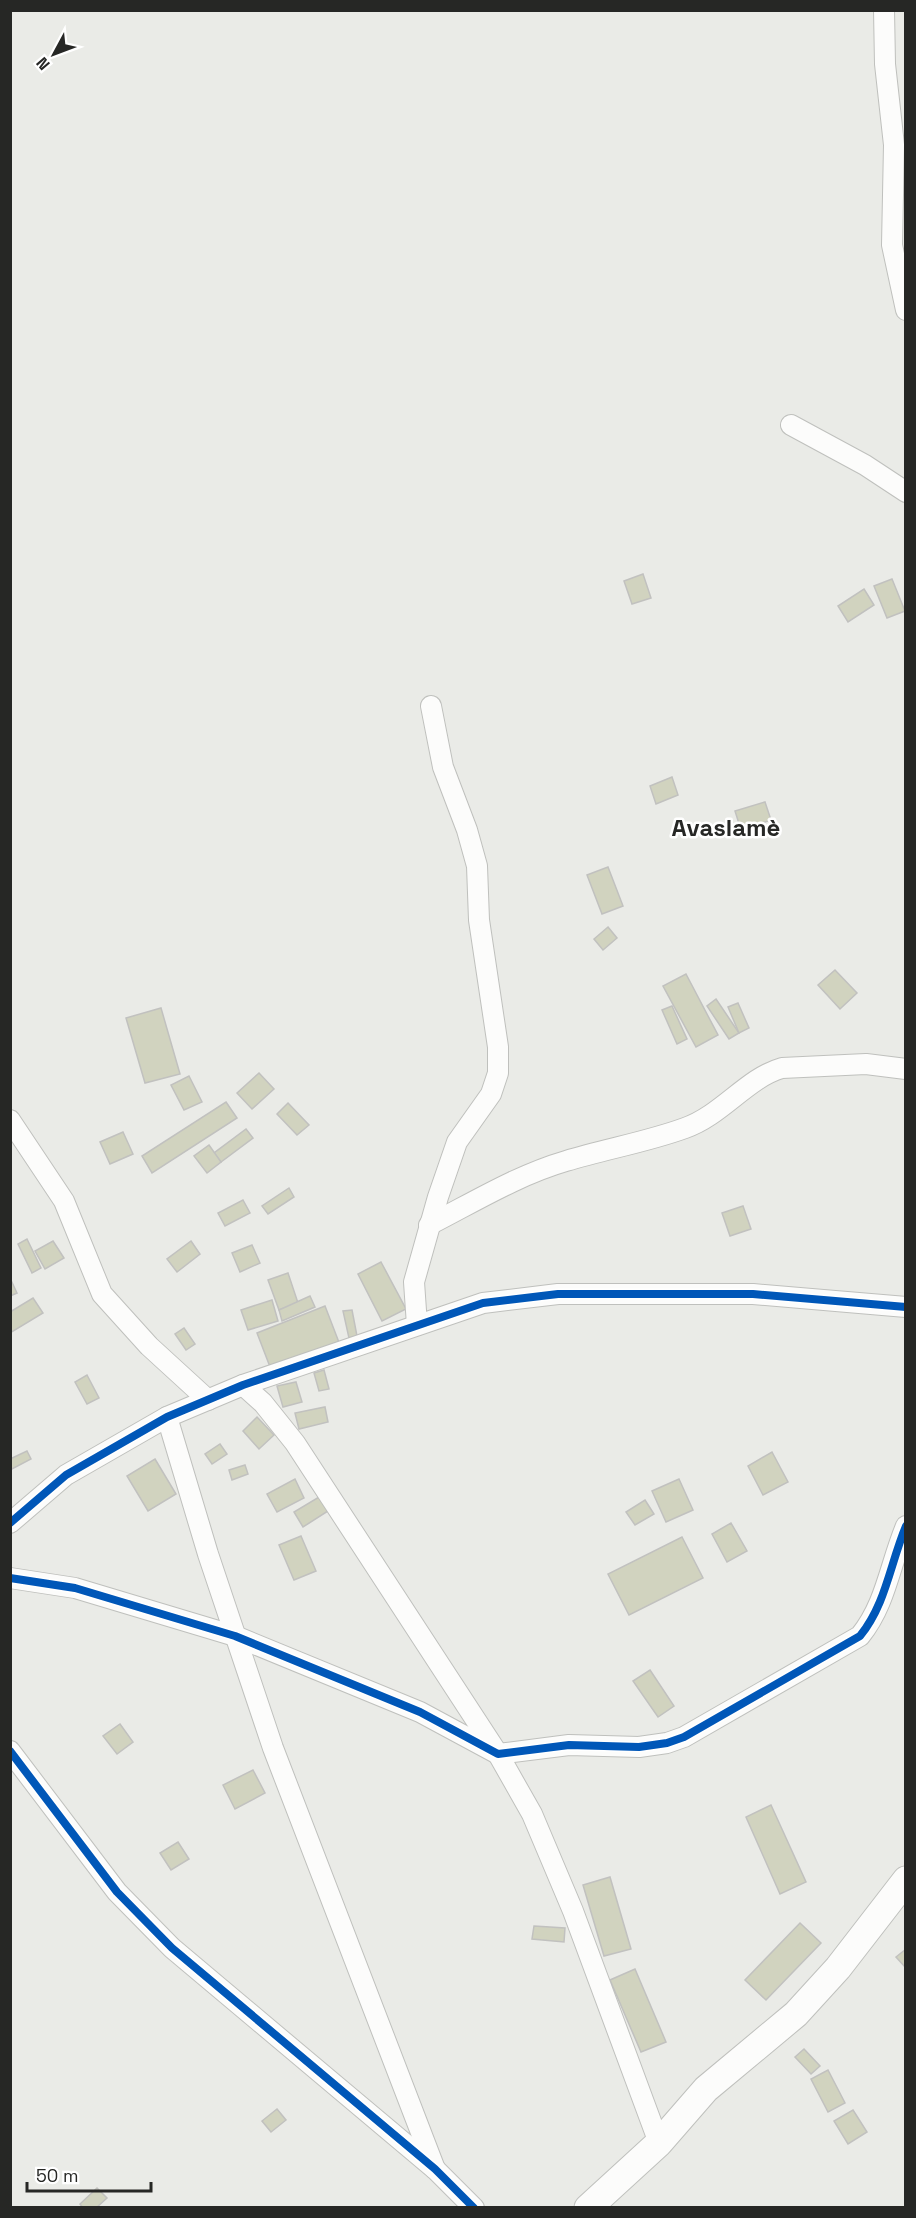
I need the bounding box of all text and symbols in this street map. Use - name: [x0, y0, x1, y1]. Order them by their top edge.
- north arrow: [24, 24, 84, 84]
- text: N: [32, 53, 55, 74]
- district label: Avaslamè: [672, 812, 780, 843]
- scale bar: [27, 2155, 152, 2193]
- text: 50 m: [36, 2164, 78, 2187]

